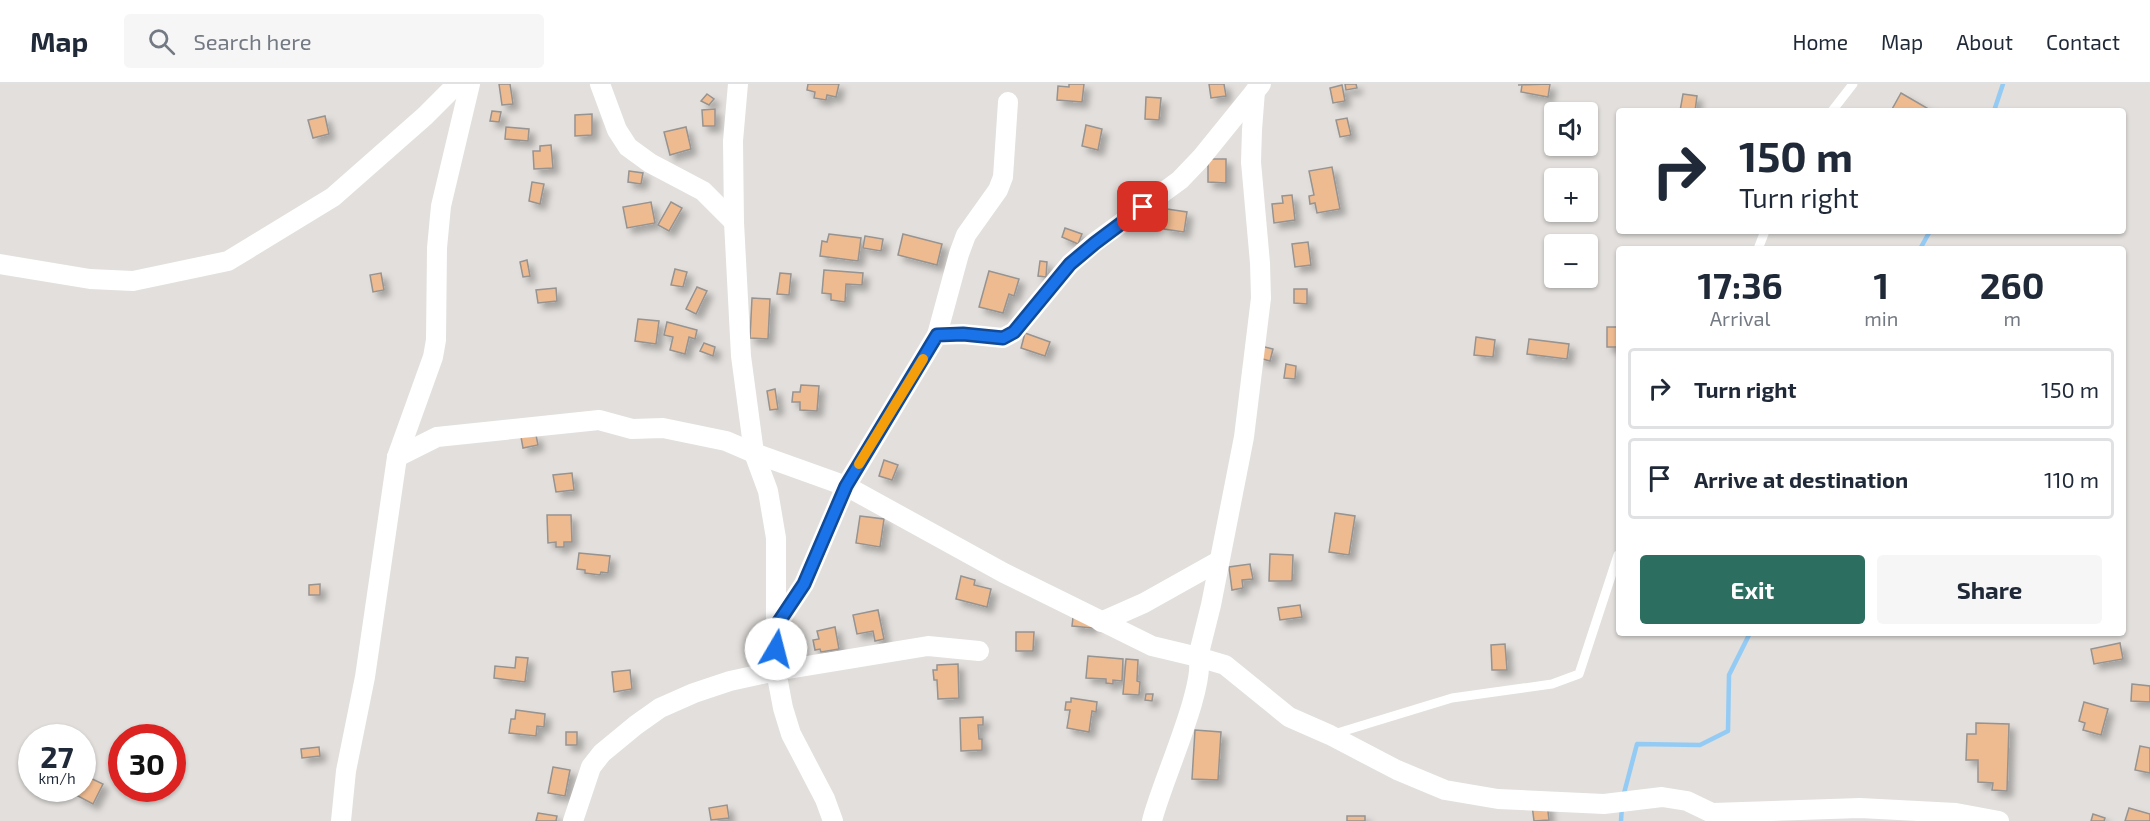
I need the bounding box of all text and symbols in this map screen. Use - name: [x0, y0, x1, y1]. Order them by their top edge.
- search box: [124, 14, 544, 68]
- text: Map: [30, 24, 88, 58]
- icon: search: [145, 25, 178, 58]
- text: Search here: [193, 28, 312, 54]
- text: Home: [1792, 29, 1848, 54]
- text: Map: [1881, 29, 1923, 54]
- text: About: [1956, 29, 2013, 54]
- text: Contact: [2046, 29, 2120, 54]
- map controls: [1544, 102, 1598, 288]
- button: sound: [1544, 102, 1598, 156]
- text: 150 m: [1739, 130, 1853, 180]
- icon: right: [1640, 132, 1718, 210]
- button: +: [1544, 168, 1598, 222]
- pin: [1117, 181, 1168, 232]
- text: Turn right: [1739, 181, 1859, 213]
- icon: arrive: [1126, 190, 1159, 223]
- button: −: [1544, 234, 1598, 288]
- text: 17:36: [1697, 263, 1783, 306]
- text: 1: [1873, 263, 1889, 306]
- text: 260: [1980, 263, 2045, 306]
- text: Arrival: [1710, 306, 1771, 330]
- text: min: [1864, 306, 1898, 330]
- text: m: [2003, 306, 2021, 330]
- icon: right: [1643, 372, 1676, 405]
- text: Turn right: [1694, 376, 1796, 402]
- text: 150 m: [2041, 376, 2099, 402]
- icon: arrive: [1643, 462, 1676, 495]
- text: Arrive at destination: [1694, 466, 1908, 492]
- text: 110 m: [2044, 466, 2099, 492]
- button: Exit: [1640, 555, 1865, 624]
- button: Share: [1877, 555, 2102, 624]
- position arrow: [744, 617, 808, 681]
- speed limit sign: 30: [108, 724, 186, 802]
- text: 27: [40, 738, 74, 774]
- text: km/h: [38, 769, 76, 787]

